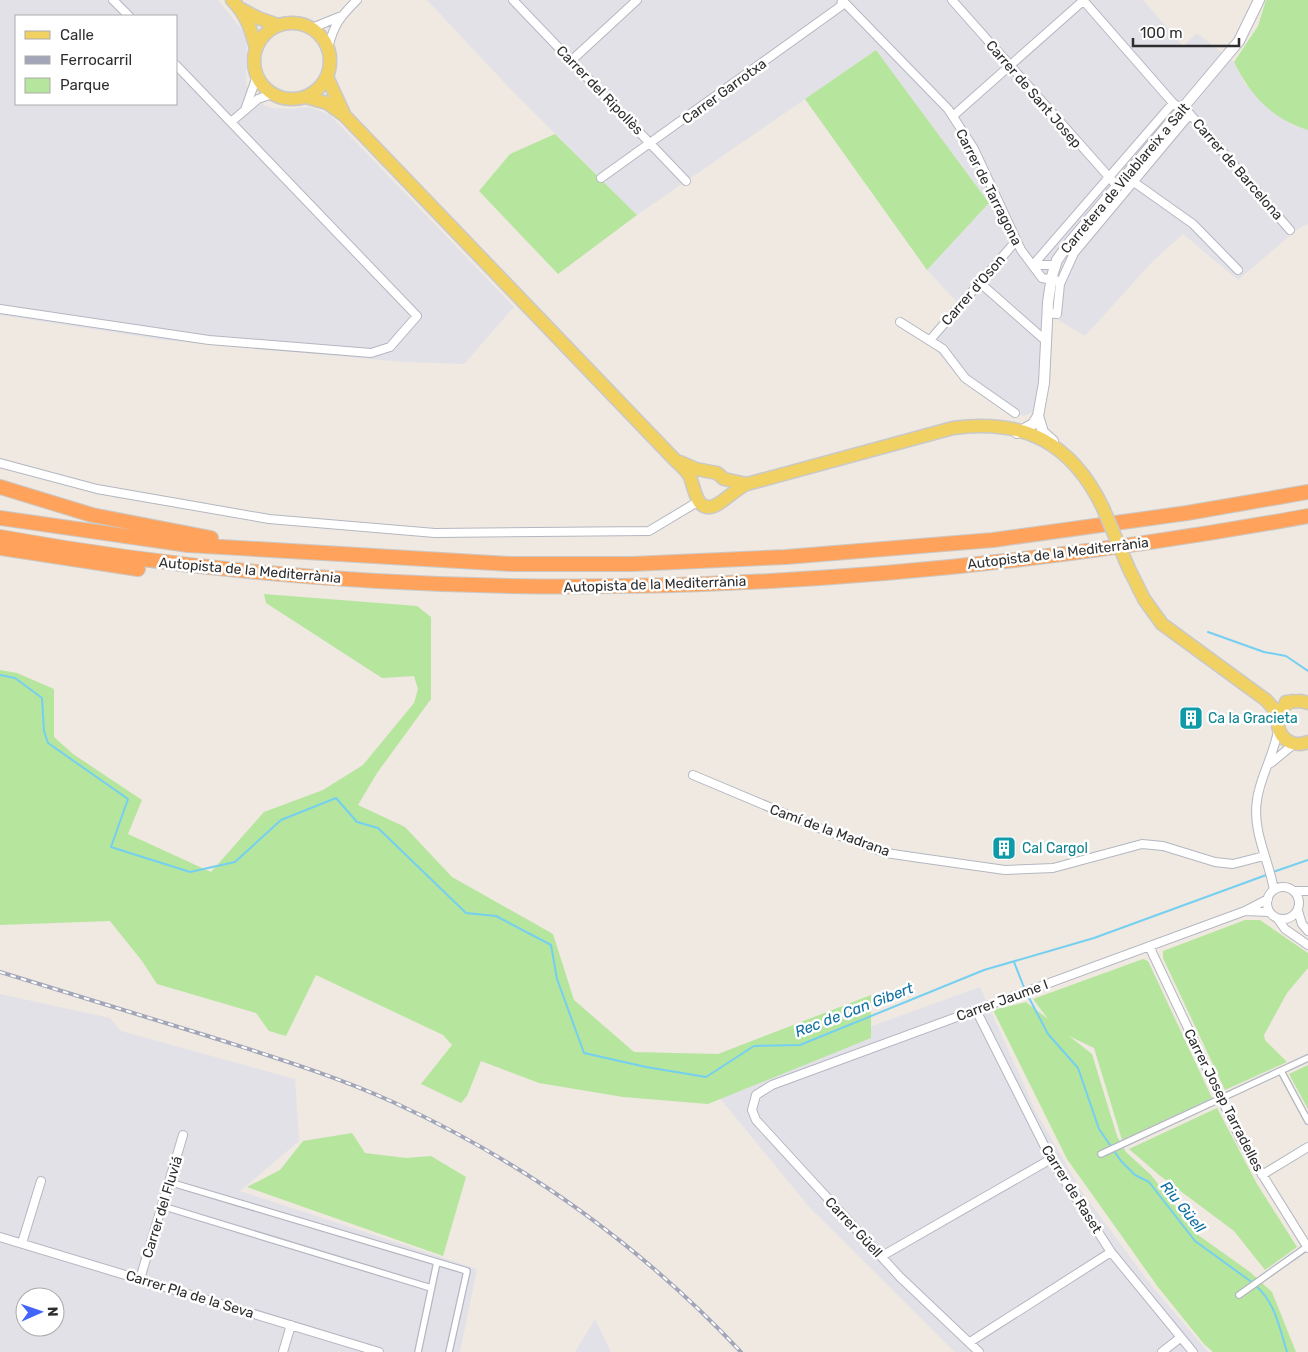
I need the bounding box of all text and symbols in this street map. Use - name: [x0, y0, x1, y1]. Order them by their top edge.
- legend: [15, 15, 178, 105]
- scale bar: [1133, 15, 1239, 47]
- text: 100 m: [1140, 24, 1182, 42]
- text: Calle: [60, 26, 94, 44]
- street label: Carrer de Sant Josep: [982, 37, 1085, 152]
- street label: Carrer del Ripollès: [553, 42, 647, 139]
- text: Ferrocarril: [60, 51, 132, 69]
- street label: Carrer Garrotxa: [679, 55, 770, 128]
- text: Parque: [60, 76, 110, 94]
- street label: Carretera de Vilablareix a Salt: [1057, 99, 1194, 257]
- street label: Carrer de Barcelona: [1189, 115, 1286, 224]
- street label: Carrer de Tarragona: [952, 126, 1025, 248]
- street label: Carrer d'Oson: [938, 251, 1009, 329]
- street label: Autopista de la Mediterrània: [966, 534, 1150, 573]
- street label: Autopista de la Mediterrània: [158, 554, 342, 587]
- street label: Autopista de la Mediterrània: [563, 573, 747, 596]
- building icon: Ca la Gracieta: [1178, 705, 1204, 731]
- place label: Ca la Gracieta: [1208, 710, 1298, 727]
- street label: Camí de la Madrana: [767, 801, 892, 860]
- building icon: Cal Cargol: [991, 835, 1017, 861]
- place label: Cal Cargol: [1022, 840, 1088, 857]
- street label: Carrer Jaume I: [954, 976, 1050, 1025]
- water label: Rec de Can Gibert: [792, 979, 916, 1041]
- street label: Carrer Josep Tarradelles: [1180, 1026, 1267, 1174]
- street label: Carrer de Raset: [1038, 1142, 1106, 1237]
- street label: Carrer del Fluviá: [139, 1154, 186, 1260]
- water label: Riu Güell: [1157, 1178, 1209, 1237]
- street label: Carrer Güell: [821, 1194, 886, 1261]
- street label: Carrer Pla de la Seva: [124, 1267, 256, 1322]
- north arrow: [15, 1287, 65, 1337]
- text: N: [44, 1306, 61, 1317]

